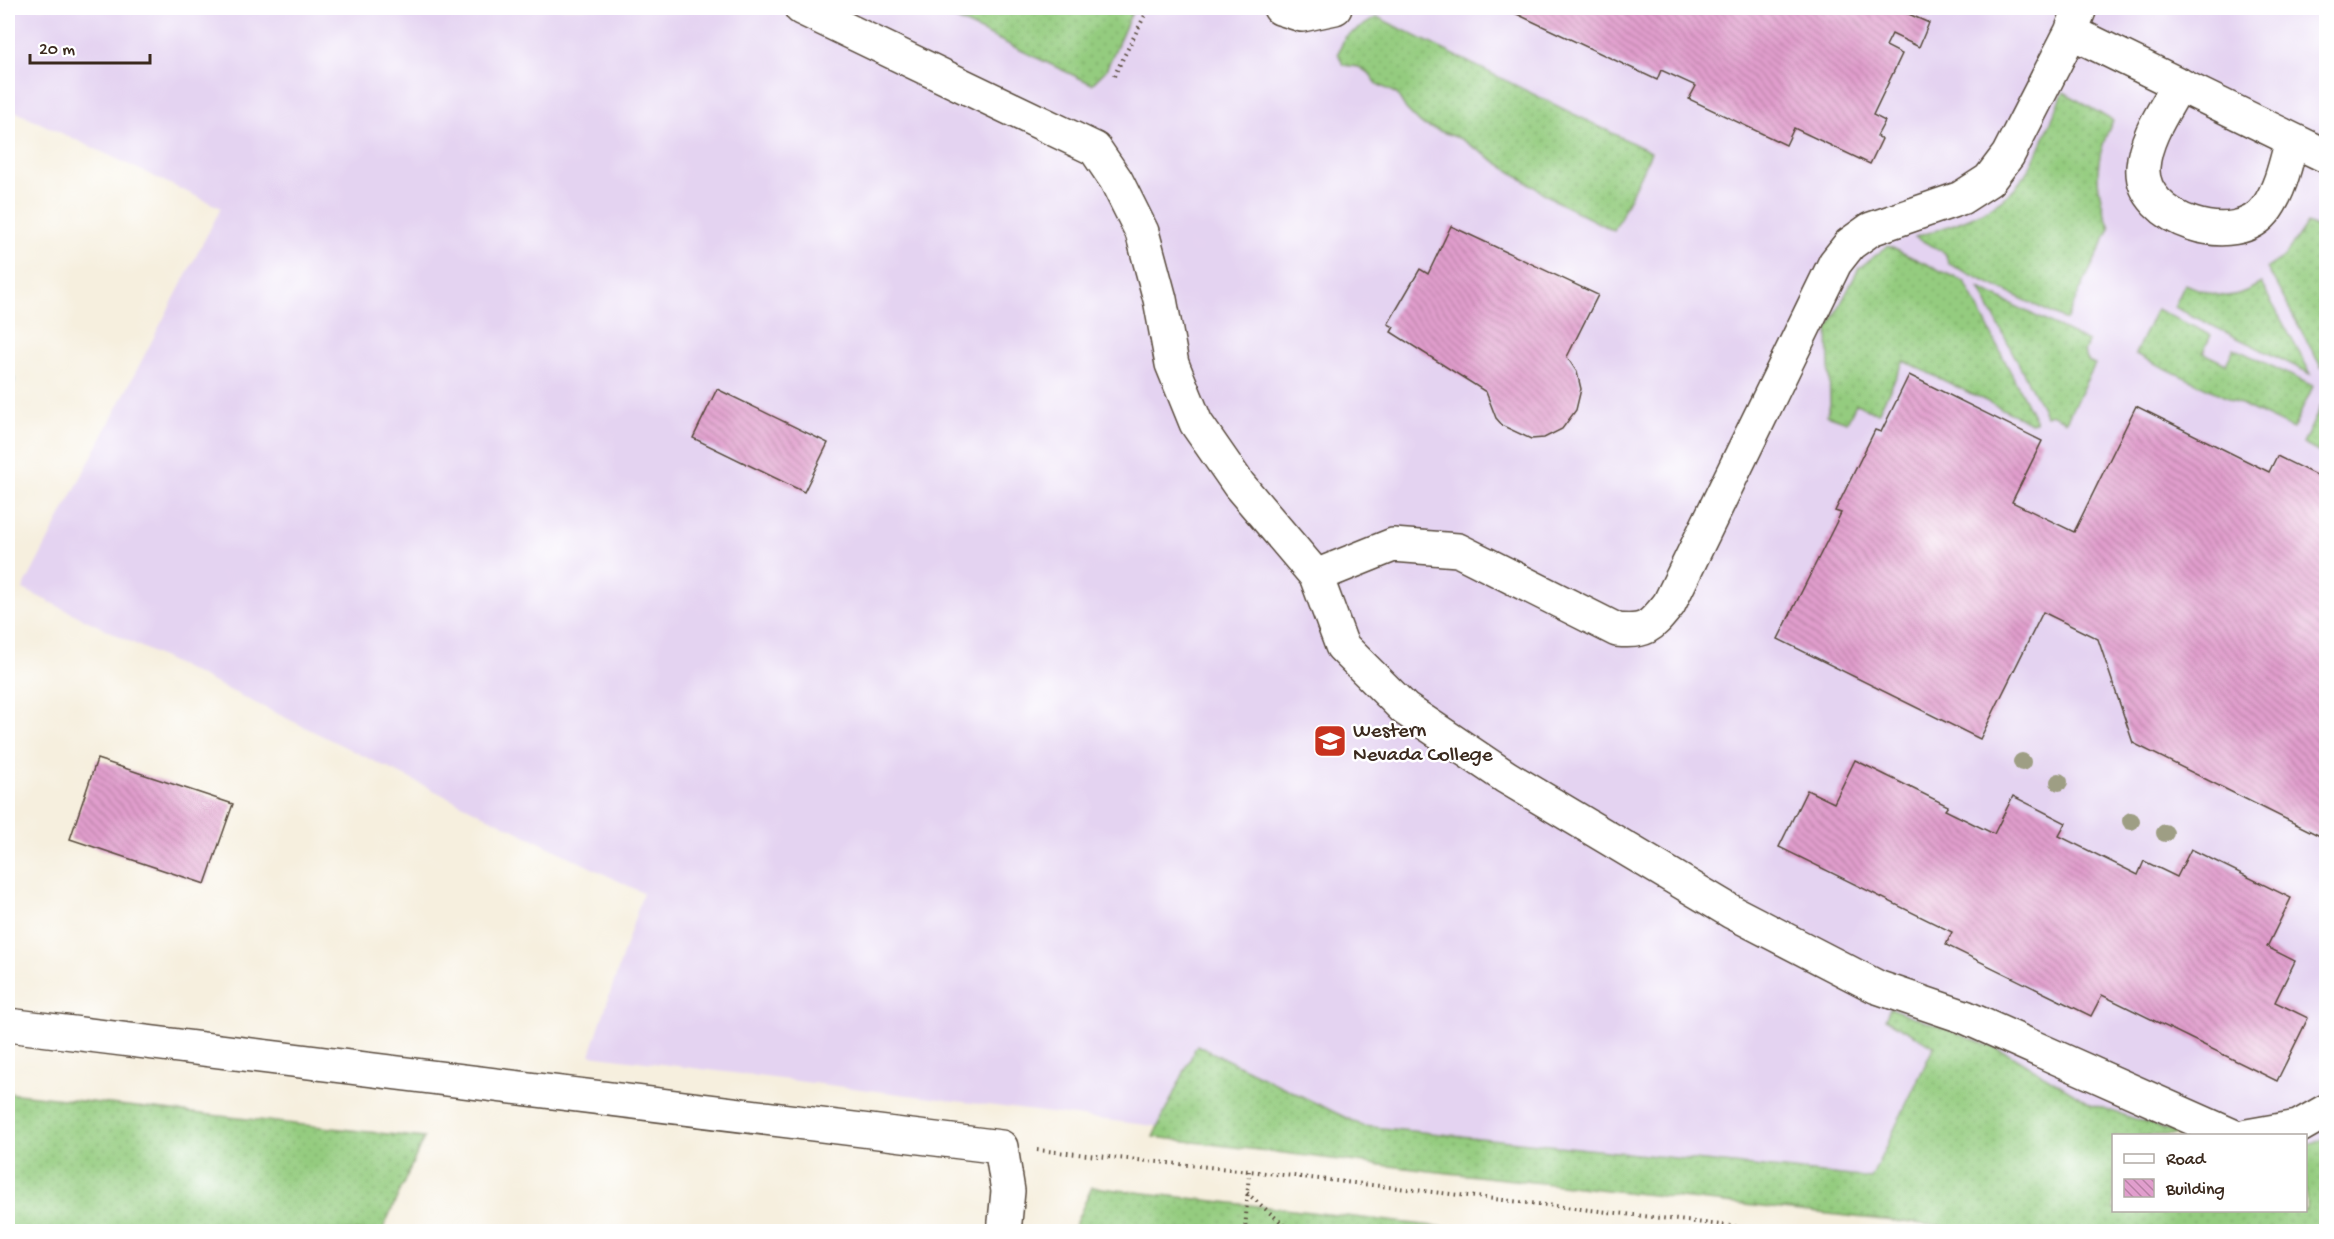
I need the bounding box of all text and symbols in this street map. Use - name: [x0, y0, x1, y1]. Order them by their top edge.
- scale bar: [30, 27, 150, 65]
- text: 20 m: [39, 40, 75, 61]
- place label: Western Nevada College: [1353, 720, 1494, 769]
- school or university icon: Western Nevada College: [1312, 723, 1348, 759]
- legend: [2112, 1134, 2307, 1212]
- text: Road: [2166, 1150, 2207, 1171]
- text: Building: [2165, 1180, 2225, 1201]

